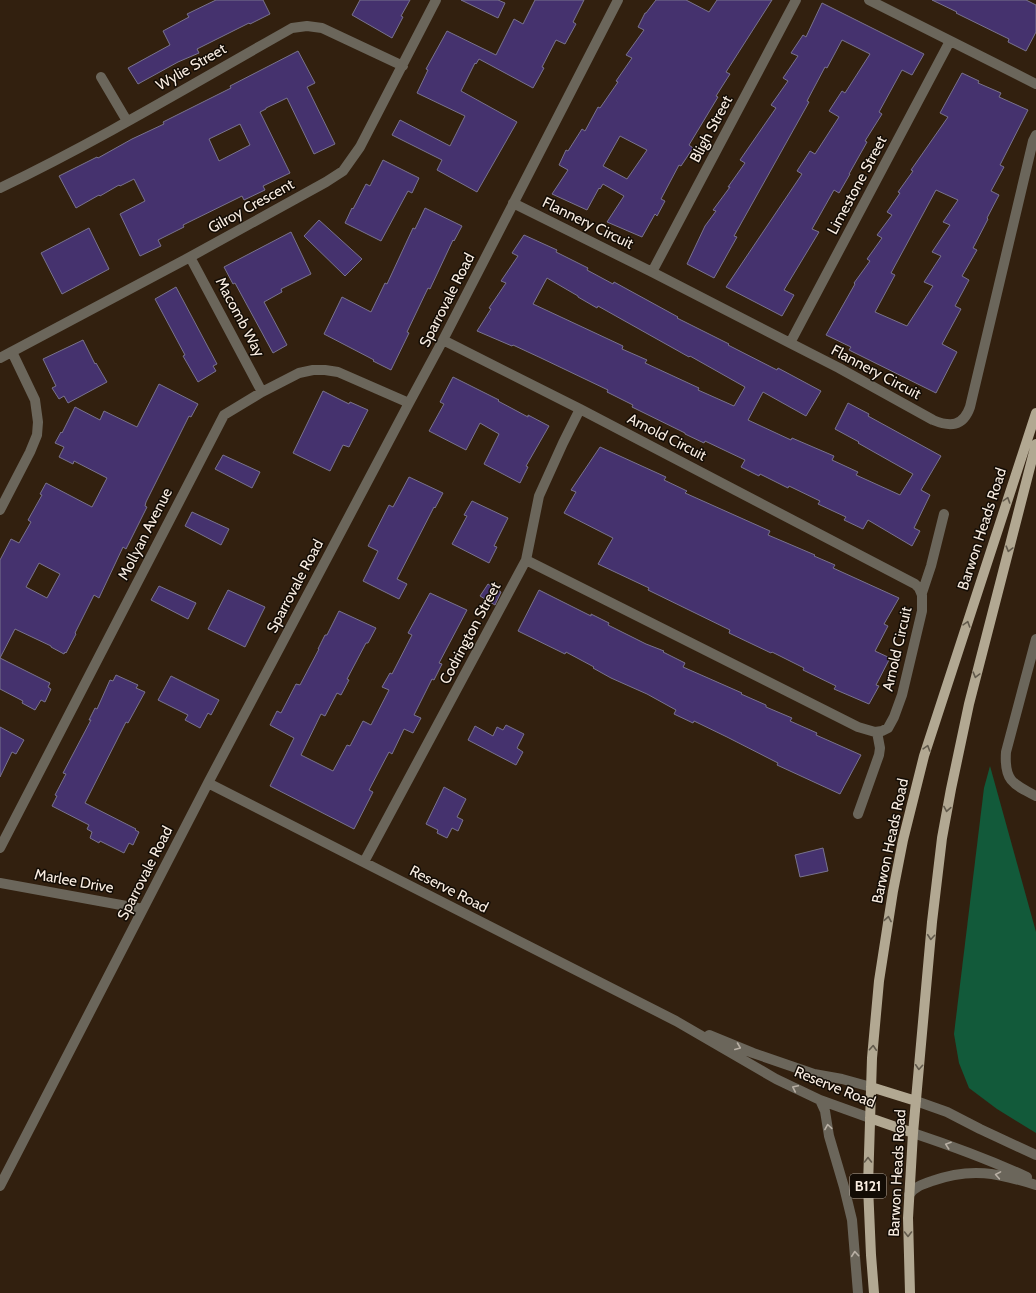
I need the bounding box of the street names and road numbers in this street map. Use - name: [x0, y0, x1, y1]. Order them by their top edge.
- street label: Wylie Street: [153, 40, 229, 94]
- street label: Bligh Street: [686, 92, 736, 166]
- street label: Limestone Street: [823, 133, 891, 237]
- street label: Gilroy Crescent: [205, 175, 297, 237]
- street label: Flannery Circuit: [540, 193, 636, 253]
- street label: Sparrovale Road: [416, 250, 478, 350]
- street label: Macomb Way: [212, 274, 269, 360]
- street label: Flannery Circuit: [828, 341, 924, 403]
- street label: Arnold Circuit: [625, 409, 709, 465]
- street label: Barwon Heads Road: [954, 466, 1010, 592]
- street label: Mollyan Avenue: [114, 485, 176, 583]
- street label: Sparrovale Road: [263, 536, 327, 636]
- street label: Codrington Street: [436, 579, 504, 687]
- street label: Arnold Circuit: [879, 605, 915, 693]
- street label: Barwon Heads Road: [868, 777, 912, 905]
- street label: Sparrovale Road: [114, 823, 176, 923]
- street label: Reserve Road: [407, 861, 491, 917]
- street label: Marlee Drive: [33, 865, 115, 897]
- street label: Reserve Road: [792, 1063, 878, 1111]
- street label: Barwon Heads Road: [885, 1109, 909, 1237]
- road number: B121: [850, 1174, 886, 1198]

